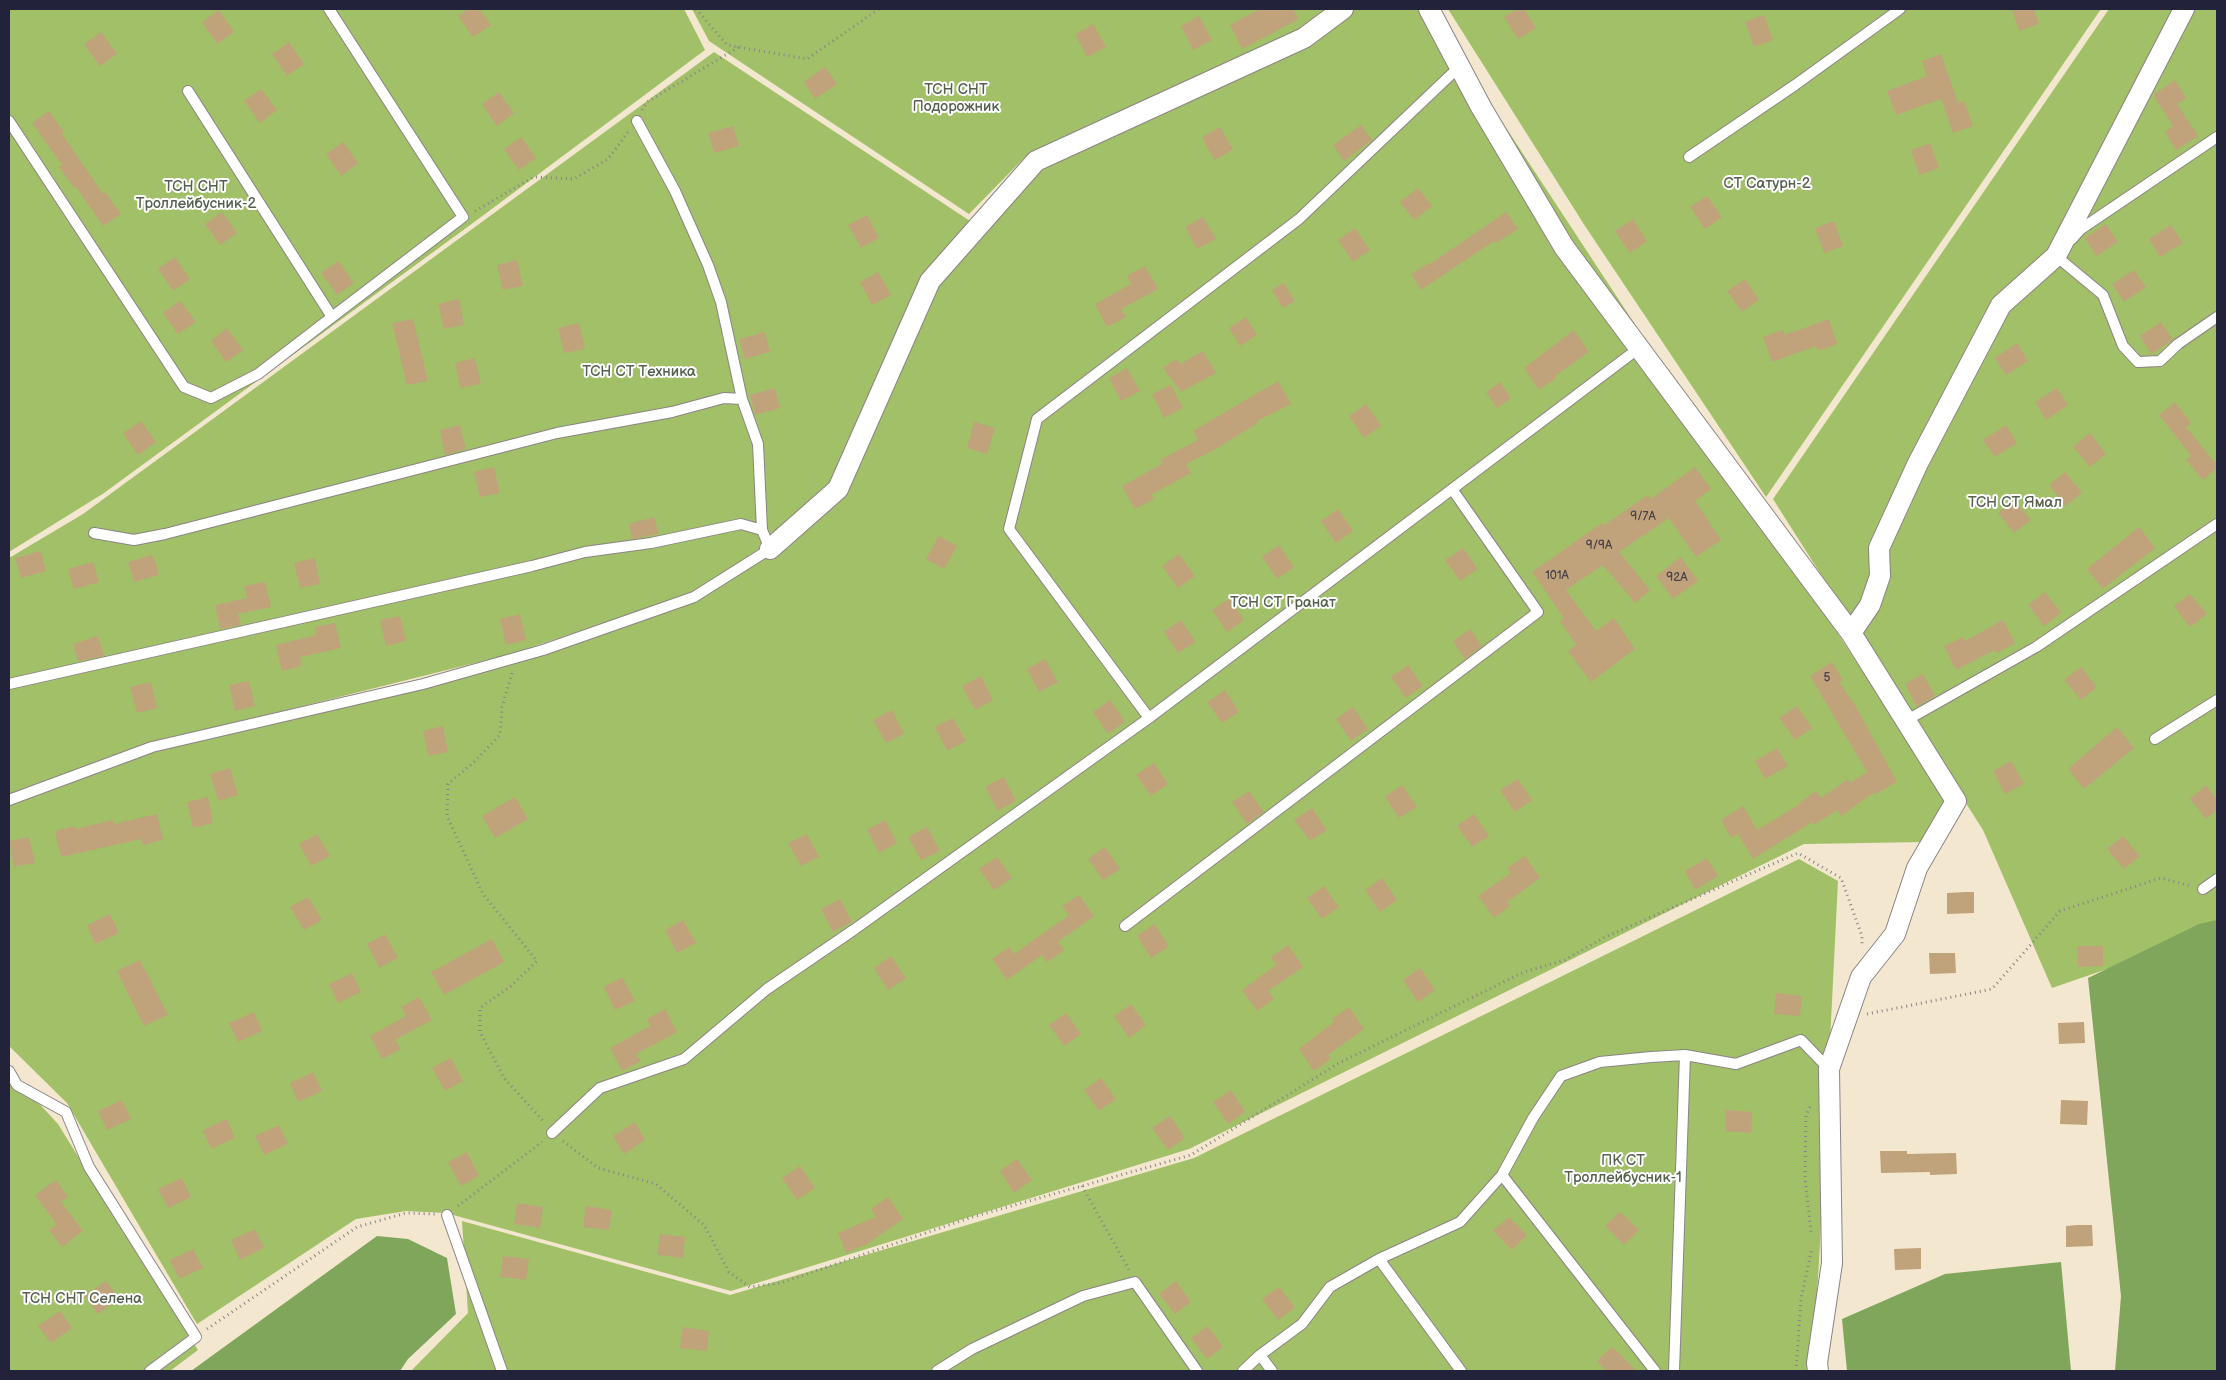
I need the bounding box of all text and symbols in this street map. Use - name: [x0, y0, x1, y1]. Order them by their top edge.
- park label: ТСН СНТ Подорожник: [913, 81, 999, 116]
- park label: СТ Сатурн-2: [1723, 175, 1811, 193]
- park label: ТСН СНТ Троллейбусник-2: [136, 178, 256, 213]
- park label: ТСН СТ Техника: [582, 363, 696, 381]
- park label: ТСН СТ Ямал: [1968, 494, 2062, 512]
- house number: 9/7А: [1630, 510, 1656, 524]
- house number: 9/9А: [1586, 539, 1612, 553]
- house number: 101А: [1545, 569, 1569, 583]
- house number: 92А: [1666, 571, 1688, 585]
- park label: ТСН СТ Гранат: [1230, 594, 1336, 612]
- house number: 5: [1824, 671, 1830, 685]
- park label: ПК СТ Троллейбусник-1: [1564, 1152, 1682, 1187]
- park label: ТСН СНТ Селена: [22, 1290, 142, 1308]

